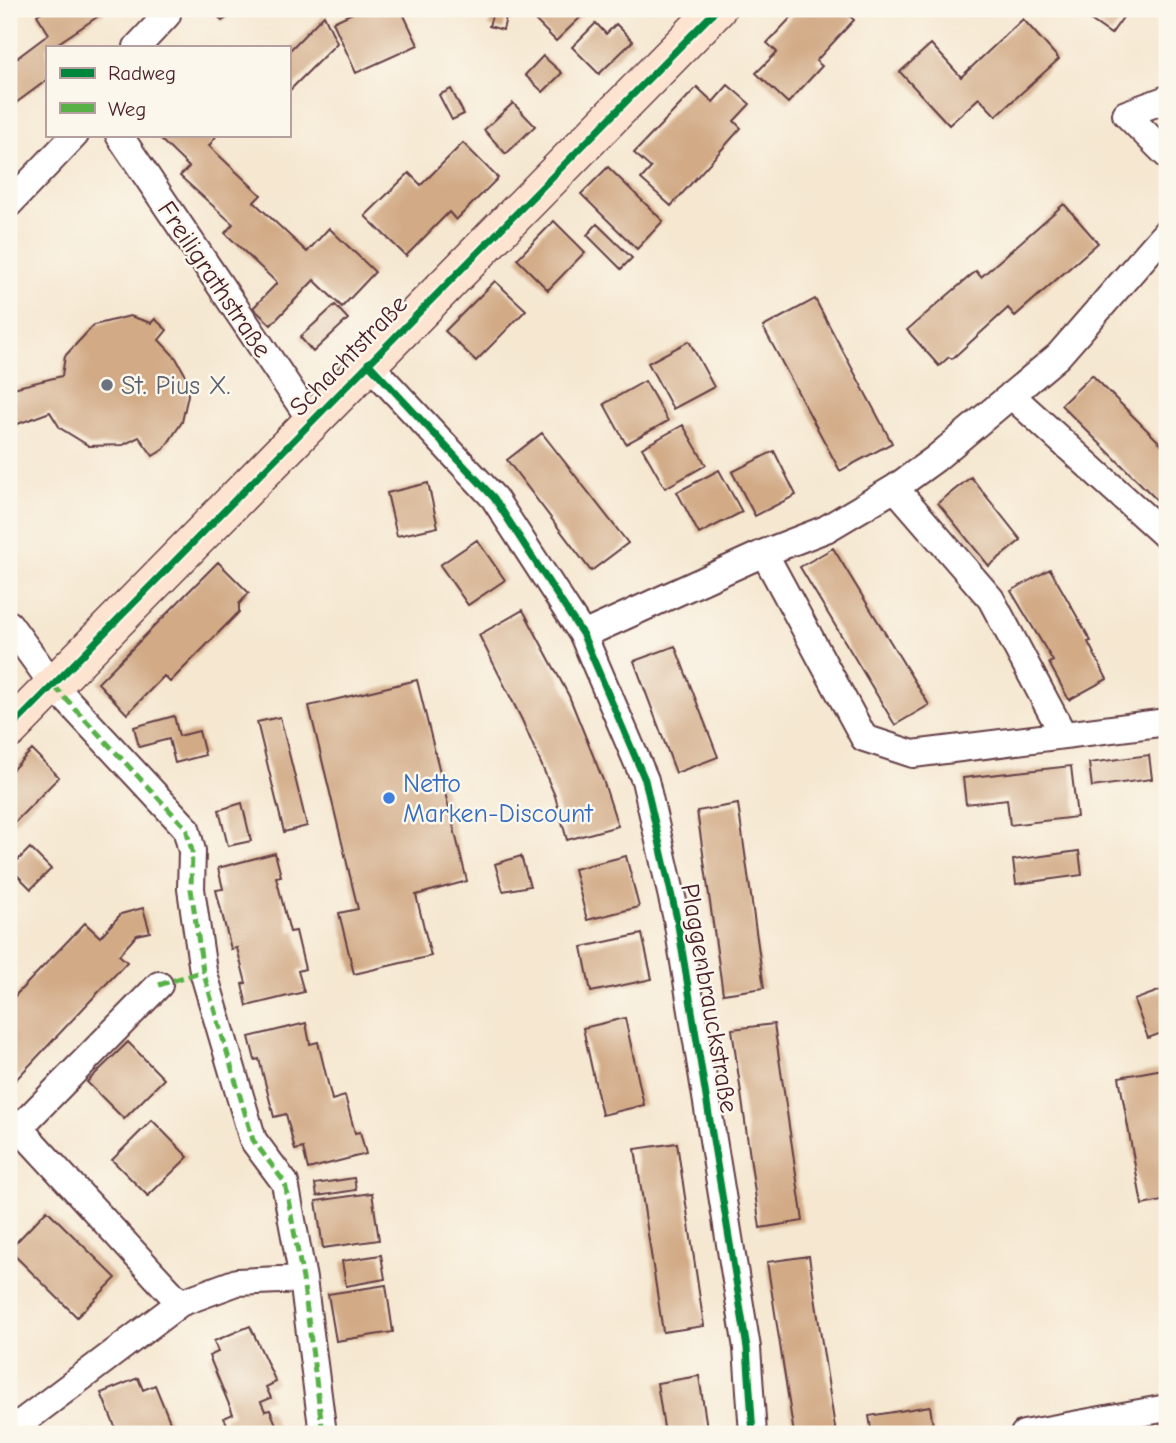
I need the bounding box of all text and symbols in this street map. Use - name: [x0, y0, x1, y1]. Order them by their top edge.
- legend: [46, 46, 290, 136]
- text: Radweg: [108, 61, 176, 85]
- text: Weg: [108, 97, 146, 121]
- street label: Freiligrathstraße: [151, 196, 277, 363]
- street label: Schachtstraße: [284, 289, 414, 422]
- place label: St. Pius X.: [121, 371, 231, 401]
- marker: St. Pius X.: [99, 377, 115, 393]
- place label: Netto Marken-Discount: [403, 769, 594, 829]
- marker: Netto Marken-Discount: [381, 790, 397, 806]
- street label: Plaggenbrauckstraße: [674, 881, 744, 1115]

